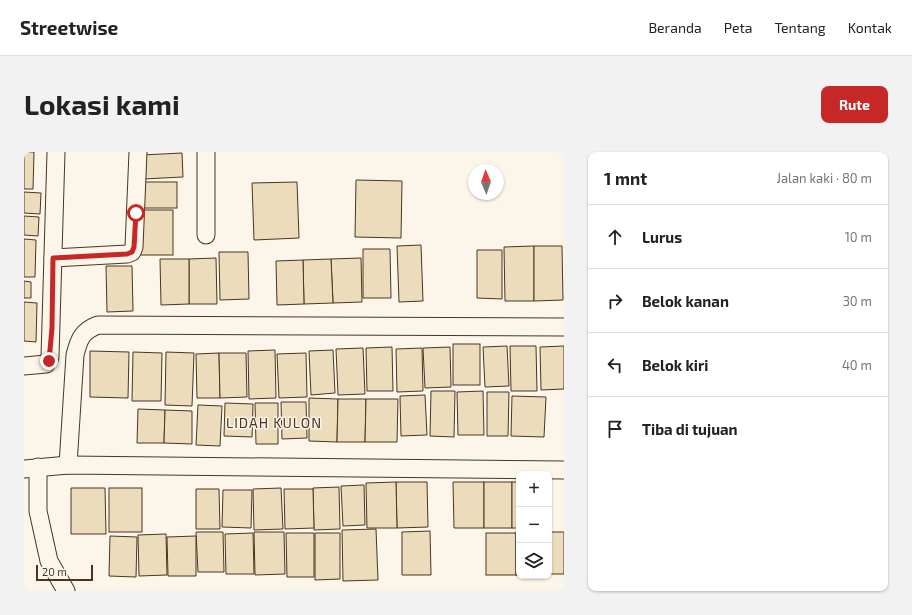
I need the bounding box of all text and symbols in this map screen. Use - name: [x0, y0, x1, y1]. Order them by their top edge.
- text: Streetwise: [20, 16, 118, 39]
- text: Beranda: [648, 19, 702, 36]
- text: Peta: [724, 19, 752, 36]
- text: Tentang: [774, 19, 826, 36]
- text: Kontak: [848, 19, 892, 36]
- button: Rute: [821, 86, 888, 123]
- text: Lokasi kami: [24, 87, 180, 121]
- north arrow: [468, 164, 504, 200]
- text: 1 mnt: [604, 168, 647, 188]
- text: Jalan kaki · 80 m: [777, 170, 872, 186]
- route start: [127, 204, 145, 222]
- icon: ahead: [604, 226, 626, 248]
- text: Lurus: [642, 228, 682, 246]
- text: 10 m: [845, 229, 872, 245]
- icon: right: [604, 290, 626, 312]
- text: Belok kanan: [642, 292, 729, 310]
- text: 30 m: [843, 293, 872, 309]
- route end: [40, 352, 58, 370]
- icon: left: [604, 354, 626, 376]
- text: Belok kiri: [642, 356, 708, 374]
- text: 40 m: [842, 357, 872, 373]
- district label: LIDAH KULON: [226, 414, 322, 431]
- icon: arrive: [604, 418, 626, 440]
- text: Tiba di tujuan: [642, 420, 738, 438]
- map controls: [516, 471, 552, 579]
- button: +: [516, 471, 552, 507]
- button: −: [516, 507, 552, 543]
- button: layers: [516, 543, 552, 579]
- scale bar: [36, 563, 93, 582]
- text: 20 m: [42, 565, 67, 578]

